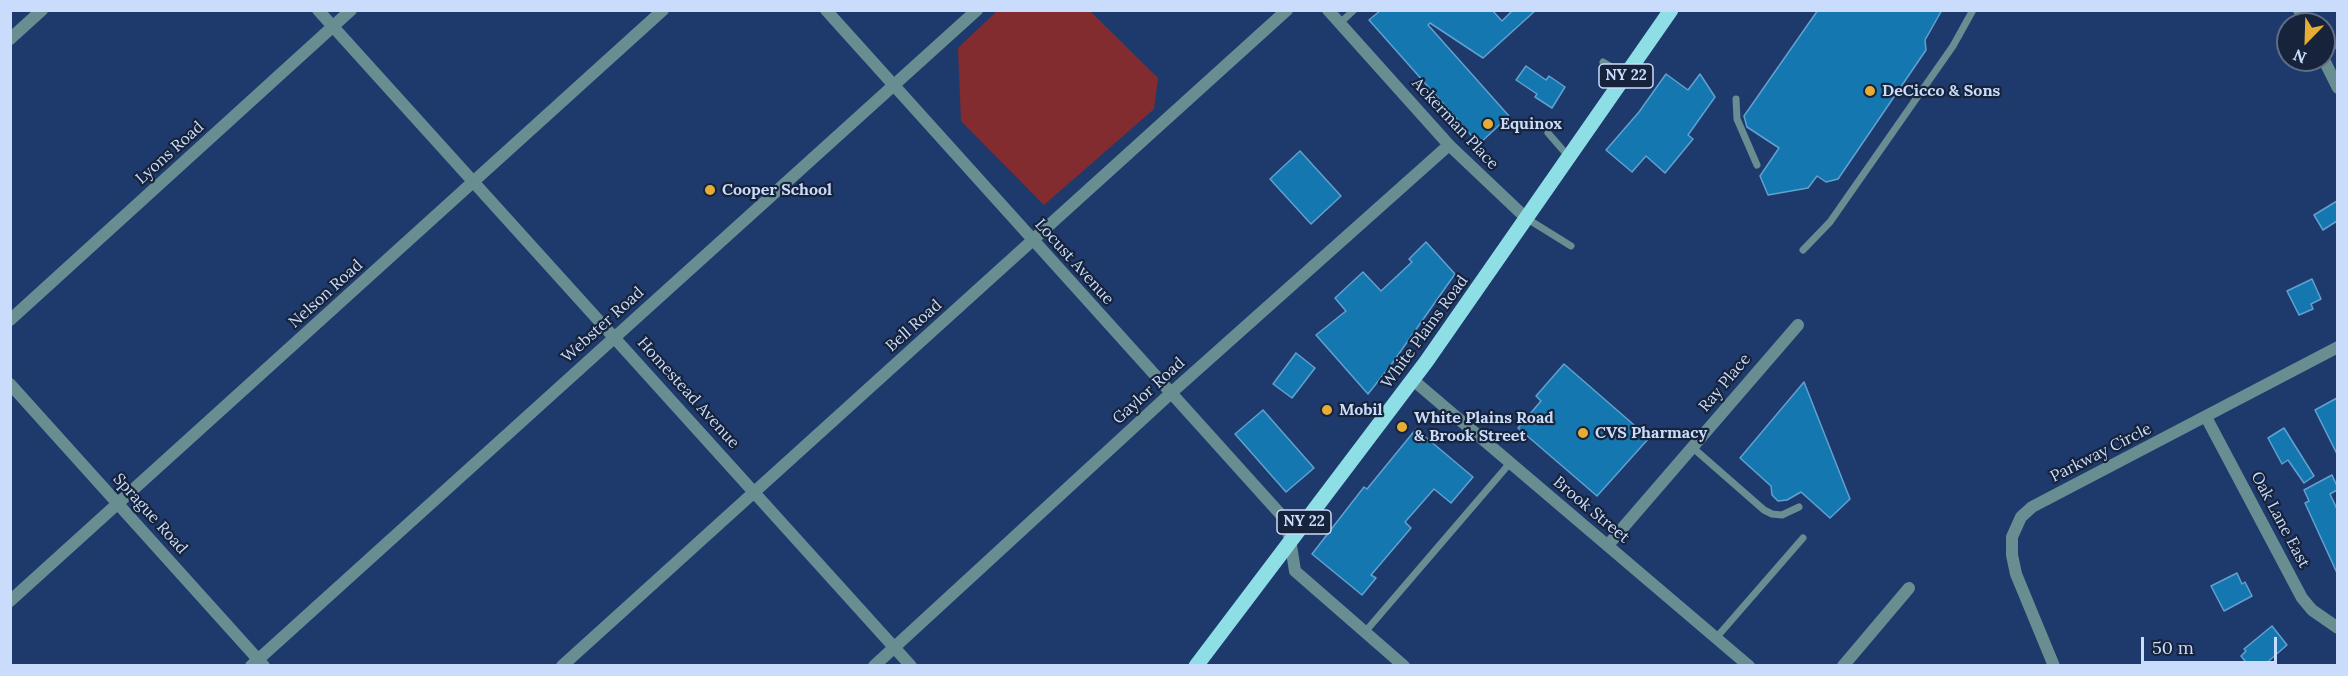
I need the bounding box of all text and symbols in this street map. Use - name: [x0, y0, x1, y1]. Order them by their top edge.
- north arrow: [2276, 12, 2336, 72]
- text: N: [2290, 45, 2309, 68]
- road number: NY 22: [1599, 64, 1653, 88]
- street label: Ackerman Place: [1408, 74, 1502, 174]
- place label: DeCicco & Sons: [1882, 81, 2000, 101]
- marker: DeCicco & Sons: [1863, 84, 1877, 98]
- place label: Equinox: [1500, 114, 1562, 134]
- street label: Lyons Road: [132, 117, 208, 189]
- marker: Equinox: [1481, 117, 1495, 131]
- place label: Cooper School: [722, 180, 832, 200]
- marker: Cooper School: [703, 183, 717, 197]
- street label: Locust Avenue: [1030, 215, 1118, 309]
- street label: Nelson Road: [285, 256, 367, 332]
- street label: White Plains Road: [1378, 272, 1472, 392]
- street label: Webster Road: [558, 283, 648, 367]
- street label: Bell Road: [882, 296, 946, 356]
- street label: Homestead Avenue: [633, 333, 743, 453]
- street label: Ray Place: [1695, 350, 1755, 416]
- street label: Gaylor Road: [1109, 354, 1189, 428]
- place label: Mobil: [1339, 400, 1383, 420]
- marker: Mobil: [1320, 403, 1334, 417]
- place label: White Plains Road & Brook Street: [1414, 408, 1554, 446]
- street label: Parkway Circle: [2047, 419, 2155, 487]
- marker: White Plains Road & Brook Street: [1395, 420, 1409, 434]
- place label: CVS Pharmacy: [1595, 423, 1707, 443]
- marker: CVS Pharmacy: [1576, 426, 1590, 440]
- street label: Oak Lane East: [2247, 469, 2313, 571]
- street label: Sprague Road: [109, 470, 191, 558]
- street label: Brook Street: [1549, 473, 1633, 547]
- road number: NY 22: [1277, 510, 1331, 534]
- scale bar: [2144, 625, 2280, 663]
- text: 50 m: [2152, 636, 2194, 659]

